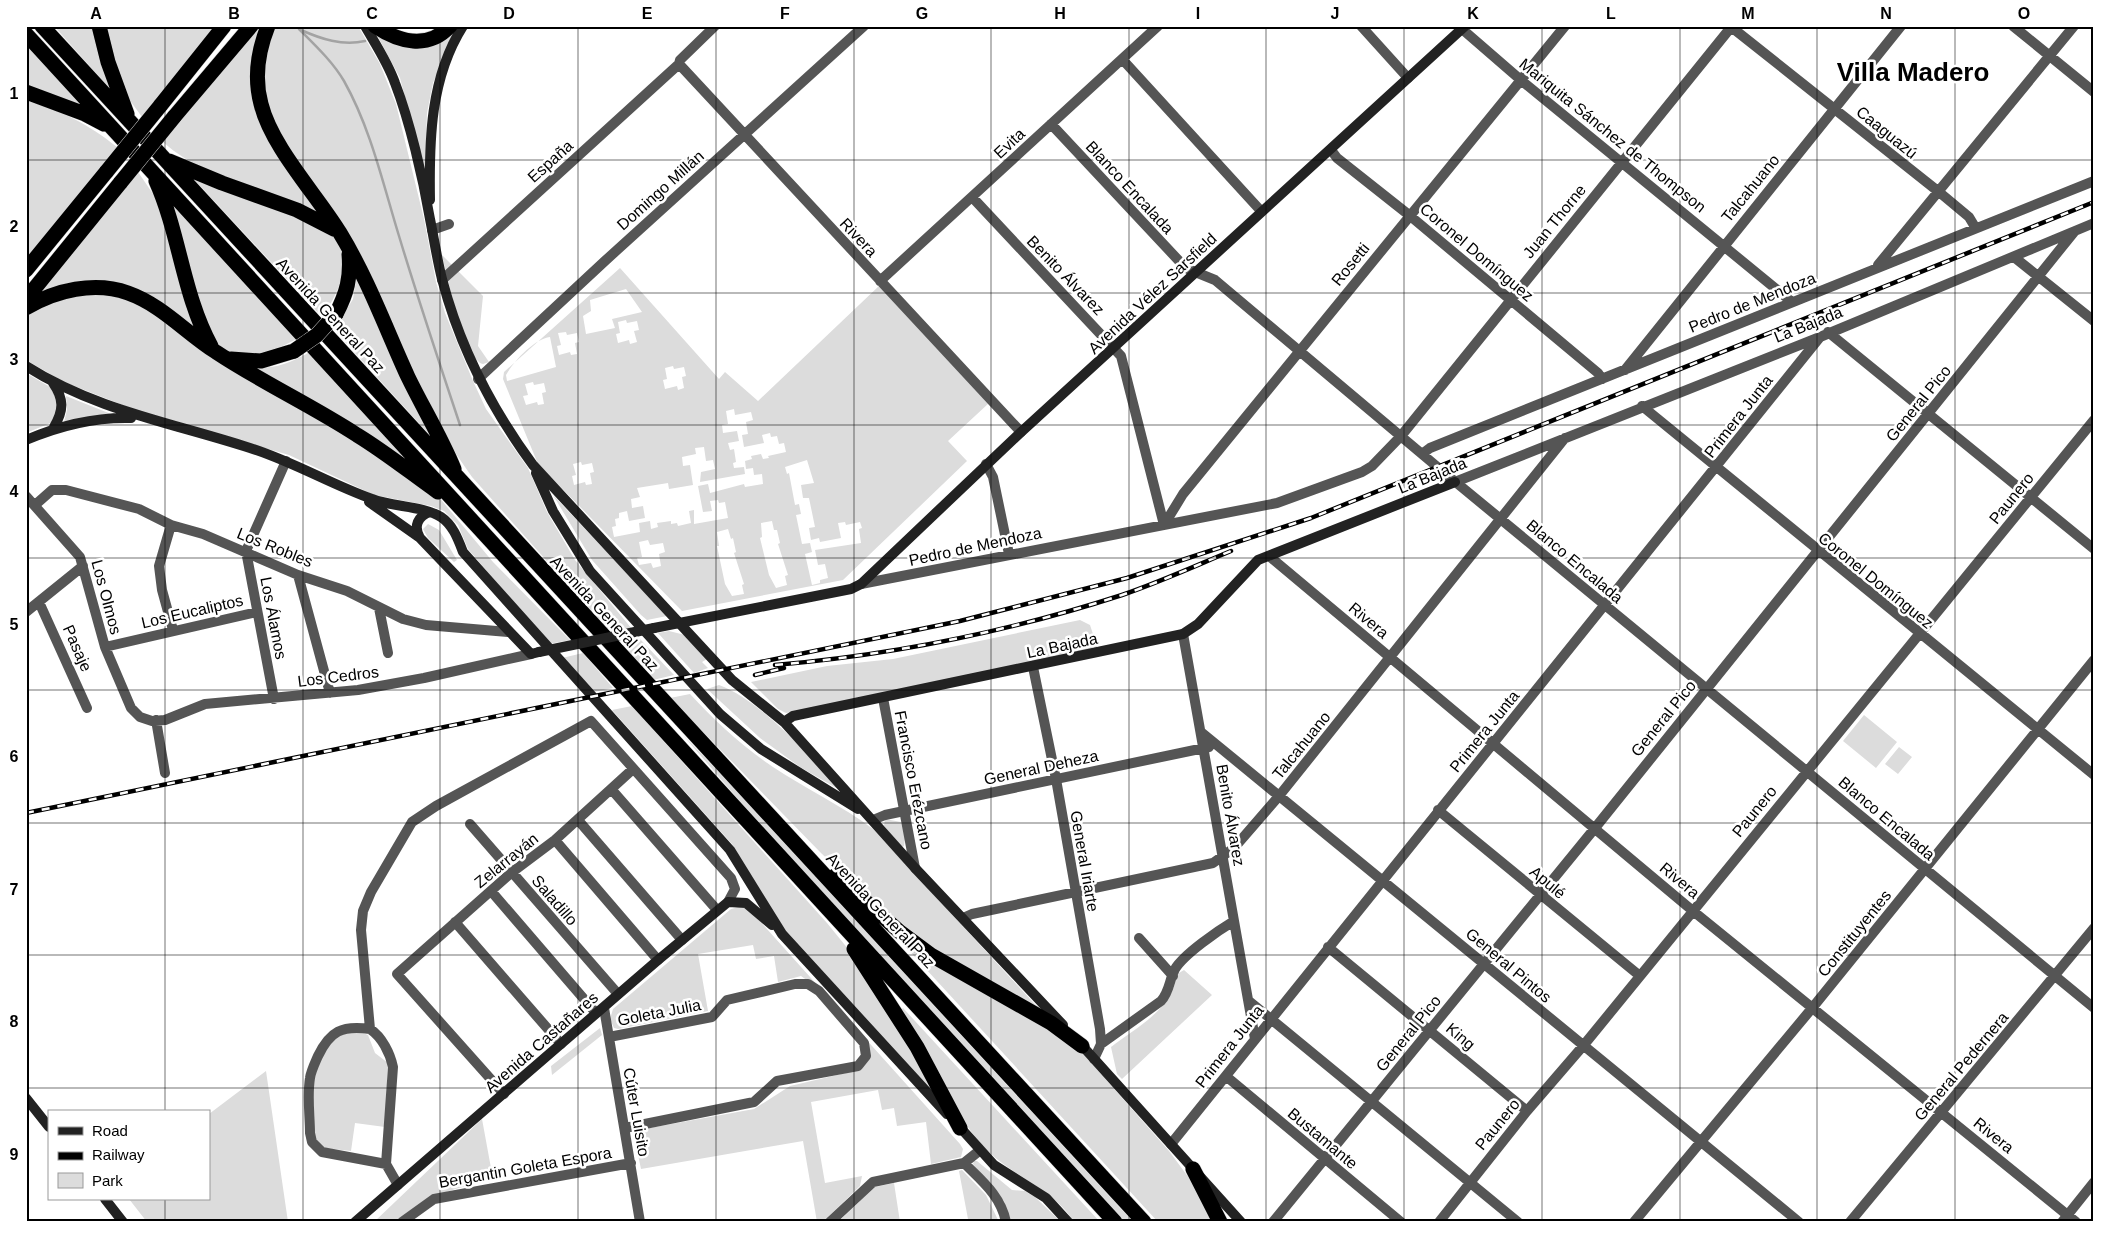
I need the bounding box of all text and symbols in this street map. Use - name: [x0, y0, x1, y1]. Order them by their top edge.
- text: A: [90, 5, 102, 22]
- text: B: [228, 5, 240, 22]
- text: C: [366, 5, 378, 22]
- text: D: [503, 5, 515, 22]
- text: E: [642, 5, 653, 22]
- text: F: [780, 5, 790, 22]
- text: G: [916, 5, 928, 22]
- text: H: [1054, 5, 1066, 22]
- text: I: [1196, 5, 1200, 22]
- text: J: [1331, 5, 1339, 22]
- text: K: [1467, 5, 1479, 22]
- text: L: [1606, 5, 1616, 22]
- text: M: [1741, 5, 1755, 22]
- text: N: [1880, 5, 1892, 22]
- text: O: [2018, 5, 2030, 22]
- street label: Mariquita Sánchez de Thompson: [1516, 55, 1709, 216]
- district label: Villa Madero: [1837, 57, 1989, 87]
- text: 1: [10, 85, 19, 102]
- street label: Caaguazú: [1853, 103, 1920, 162]
- street label: Evita: [991, 125, 1028, 162]
- street label: España: [524, 137, 576, 186]
- street label: Blanco Encalada: [1082, 138, 1177, 237]
- street label: Domingo Millán: [614, 147, 707, 234]
- street label: Talcahuano: [1718, 151, 1783, 225]
- street label: Juan Thorne: [1520, 181, 1589, 261]
- street label: Coronel Domínguez: [1417, 200, 1537, 305]
- street label: Rivera: [837, 215, 881, 260]
- text: 2: [10, 218, 19, 235]
- street label: Avenida Vélez Sarsfield: [1085, 230, 1220, 357]
- street label: Benito Álvarez: [1024, 232, 1108, 318]
- street label: Rosetti: [1328, 240, 1373, 289]
- street label: Avenida General Paz: [273, 254, 388, 376]
- street label: Pedro de Mendoza: [1686, 269, 1818, 336]
- street label: La Bajada: [1772, 303, 1845, 346]
- text: 3: [10, 351, 19, 368]
- street label: General Pico: [1883, 362, 1954, 445]
- street label: Primera Junta: [1701, 372, 1776, 461]
- street label: La Bajada: [1396, 454, 1469, 497]
- street label: Paunero: [1986, 469, 2037, 527]
- text: 4: [10, 483, 19, 500]
- street label: Blanco Encalada: [1523, 516, 1626, 607]
- street label: Pedro de Mendoza: [907, 524, 1043, 569]
- street label: Los Robles: [235, 525, 315, 570]
- street label: Coronel Domínguez: [1815, 529, 1936, 632]
- street label: Avenida General Paz: [547, 552, 662, 674]
- street label: Los Olmos: [88, 558, 125, 636]
- street label: Los Álamos: [257, 575, 291, 661]
- street label: Los Eucaliptos: [140, 592, 245, 631]
- street label: Rivera: [1346, 599, 1392, 642]
- text: 5: [10, 616, 19, 633]
- street label: Pasaje: [60, 622, 95, 674]
- street label: La Bajada: [1025, 630, 1099, 661]
- street label: Los Cedros: [296, 663, 380, 690]
- street label: General Pico: [1628, 677, 1699, 760]
- street label: Primera Junta: [1446, 687, 1522, 775]
- street label: Talcahuano: [1269, 708, 1334, 782]
- street label: Francisco Erézcano: [892, 709, 935, 851]
- street label: General Deheza: [982, 747, 1100, 788]
- text: 6: [10, 748, 19, 765]
- street label: Benito Álvarez: [1213, 763, 1249, 867]
- street label: Blanco Encalada: [1835, 773, 1938, 864]
- street label: Paunero: [1729, 782, 1780, 840]
- street label: General Iriarte: [1067, 809, 1102, 913]
- street label: Zelarrayán: [471, 830, 541, 891]
- street label: Avenida General Paz: [823, 849, 938, 971]
- street label: Rivera: [1657, 859, 1703, 902]
- street label: Apulé: [1527, 863, 1569, 902]
- street label: Saladillo: [528, 872, 581, 929]
- text: 7: [10, 881, 19, 898]
- street label: Constituyentes: [1814, 887, 1894, 980]
- street label: General Pintos: [1463, 925, 1555, 1006]
- street label: Avenida Castañares: [481, 989, 601, 1096]
- street label: General Pico: [1373, 992, 1444, 1075]
- street label: Goleta Julia: [616, 996, 702, 1029]
- street label: Primera Junta: [1192, 1002, 1267, 1091]
- street label: General Pedernera: [1911, 1009, 2012, 1124]
- text: 8: [10, 1013, 19, 1030]
- street label: King: [1443, 1020, 1478, 1053]
- street label: Cúter Luisito: [620, 1066, 653, 1158]
- street label: Paunero: [1472, 1095, 1523, 1153]
- street label: Bustamante: [1285, 1104, 1361, 1172]
- legend: [48, 1110, 210, 1200]
- street label: Rivera: [1970, 1114, 2017, 1157]
- text: Road: [92, 1122, 128, 1139]
- street label: Bergantin Goleta Espora: [437, 1144, 613, 1191]
- text: 9: [10, 1146, 19, 1163]
- text: Railway: [92, 1146, 145, 1163]
- text: Park: [92, 1172, 123, 1189]

